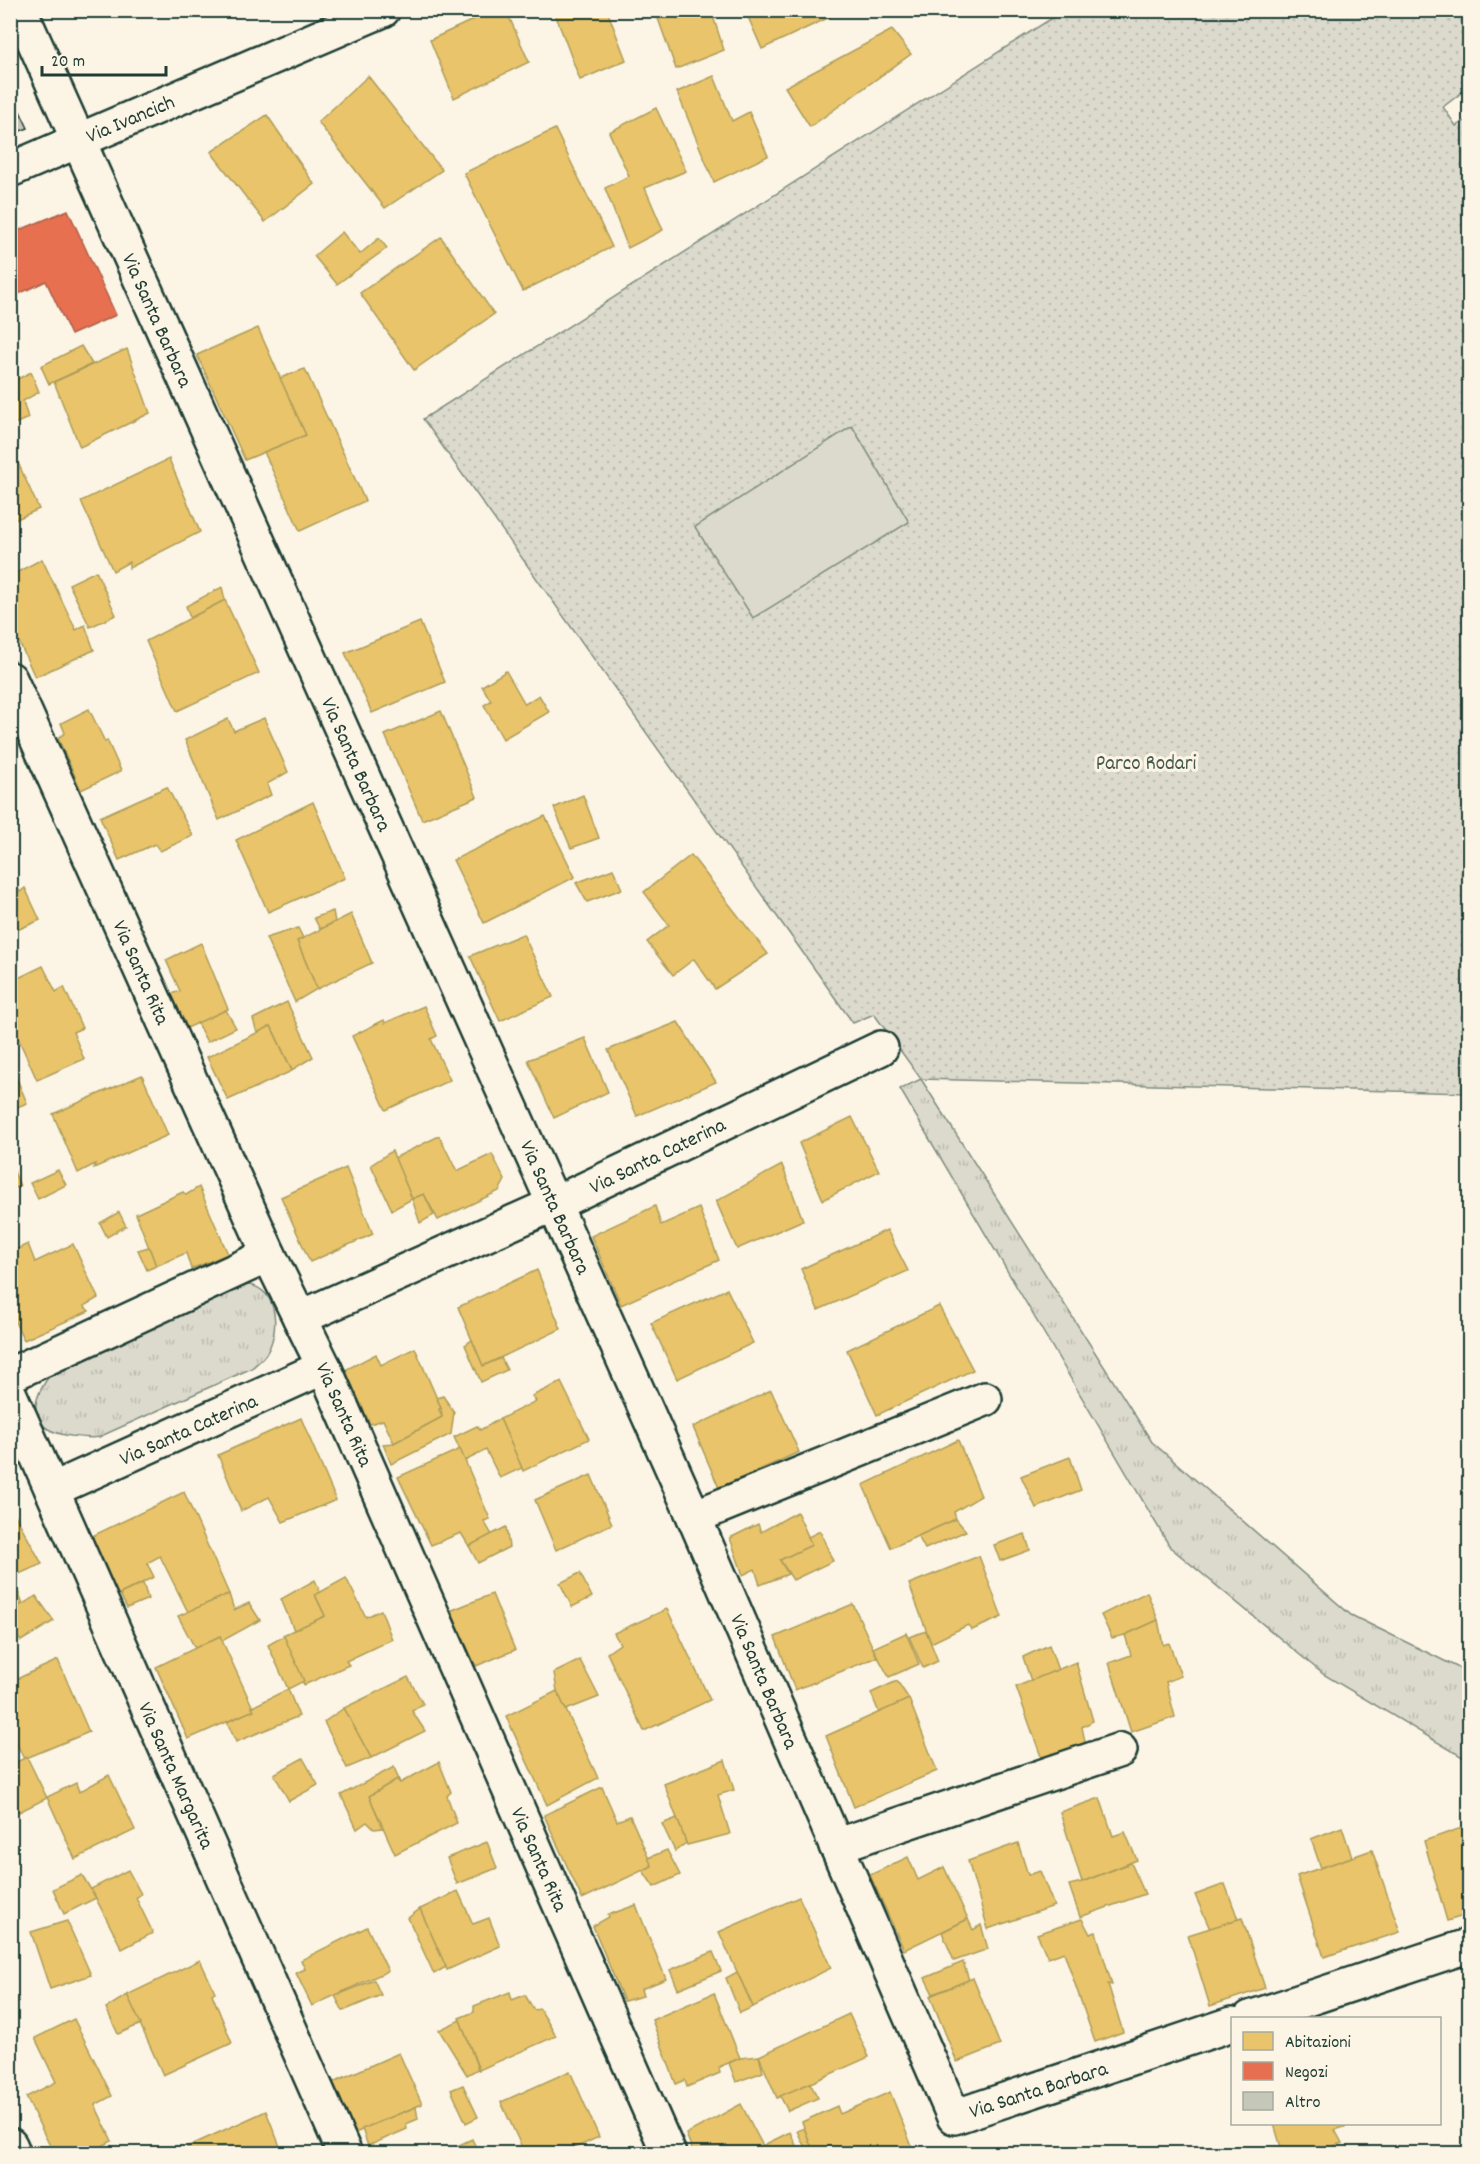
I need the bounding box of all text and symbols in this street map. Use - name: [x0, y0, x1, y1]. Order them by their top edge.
- scale bar: [42, 39, 166, 77]
- text: 20 m: [51, 50, 85, 75]
- street label: Via Ivancich: [82, 89, 180, 153]
- street label: Via Santa Barbara: [112, 249, 199, 394]
- street label: Via Santa Barbara: [311, 693, 398, 838]
- park label: Parco Rodari: [1096, 750, 1196, 780]
- street label: Via Santa Rita: [103, 916, 176, 1031]
- street label: Via Santa Caterina: [585, 1111, 733, 1204]
- street label: Via Santa Barbara: [510, 1136, 597, 1281]
- street label: Via Santa Rita: [306, 1358, 379, 1473]
- street label: Via Santa Caterina: [115, 1387, 264, 1476]
- street label: Via Santa Barbara: [720, 1610, 805, 1755]
- street label: Via Santa Margarita: [128, 1698, 221, 1856]
- street label: Via Santa Rita: [501, 1803, 574, 1918]
- legend: [1231, 2017, 1441, 2125]
- text: Abitazioni: [1285, 2031, 1351, 2056]
- street label: Via Santa Barbara: [966, 2055, 1113, 2128]
- text: Negozi: [1285, 2061, 1328, 2086]
- text: Altro: [1285, 2091, 1320, 2116]

